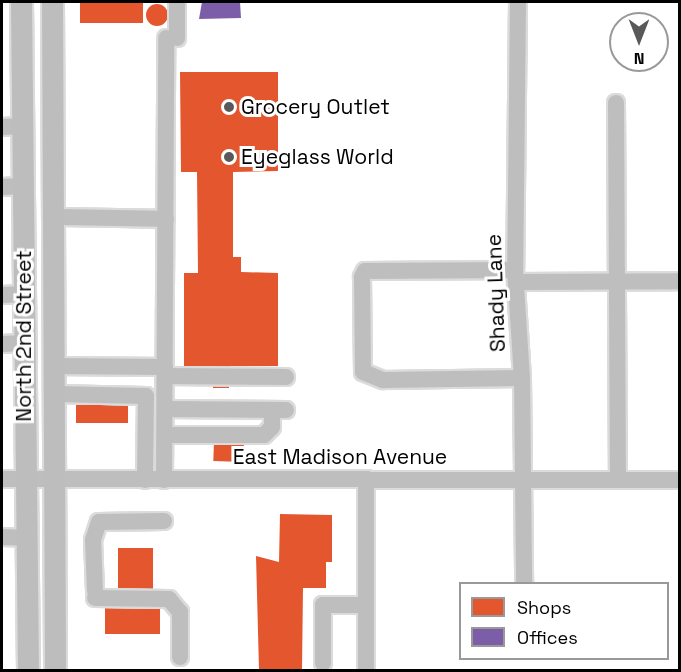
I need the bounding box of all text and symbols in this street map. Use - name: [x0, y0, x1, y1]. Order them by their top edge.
- north arrow: [609, 12, 669, 72]
- text: N: [634, 48, 644, 69]
- place label: Grocery Outlet: [241, 94, 390, 120]
- marker: Grocery Outlet: [222, 100, 236, 114]
- place label: Eyeglass World: [241, 144, 394, 170]
- marker: Eyeglass World: [222, 150, 236, 164]
- street label: Shady Lane: [481, 234, 511, 352]
- street label: North 2nd Street: [11, 250, 37, 422]
- street label: East Madison Avenue: [233, 444, 447, 470]
- legend: [459, 582, 669, 660]
- text: Shops: [517, 596, 571, 619]
- text: Offices: [517, 626, 578, 649]

